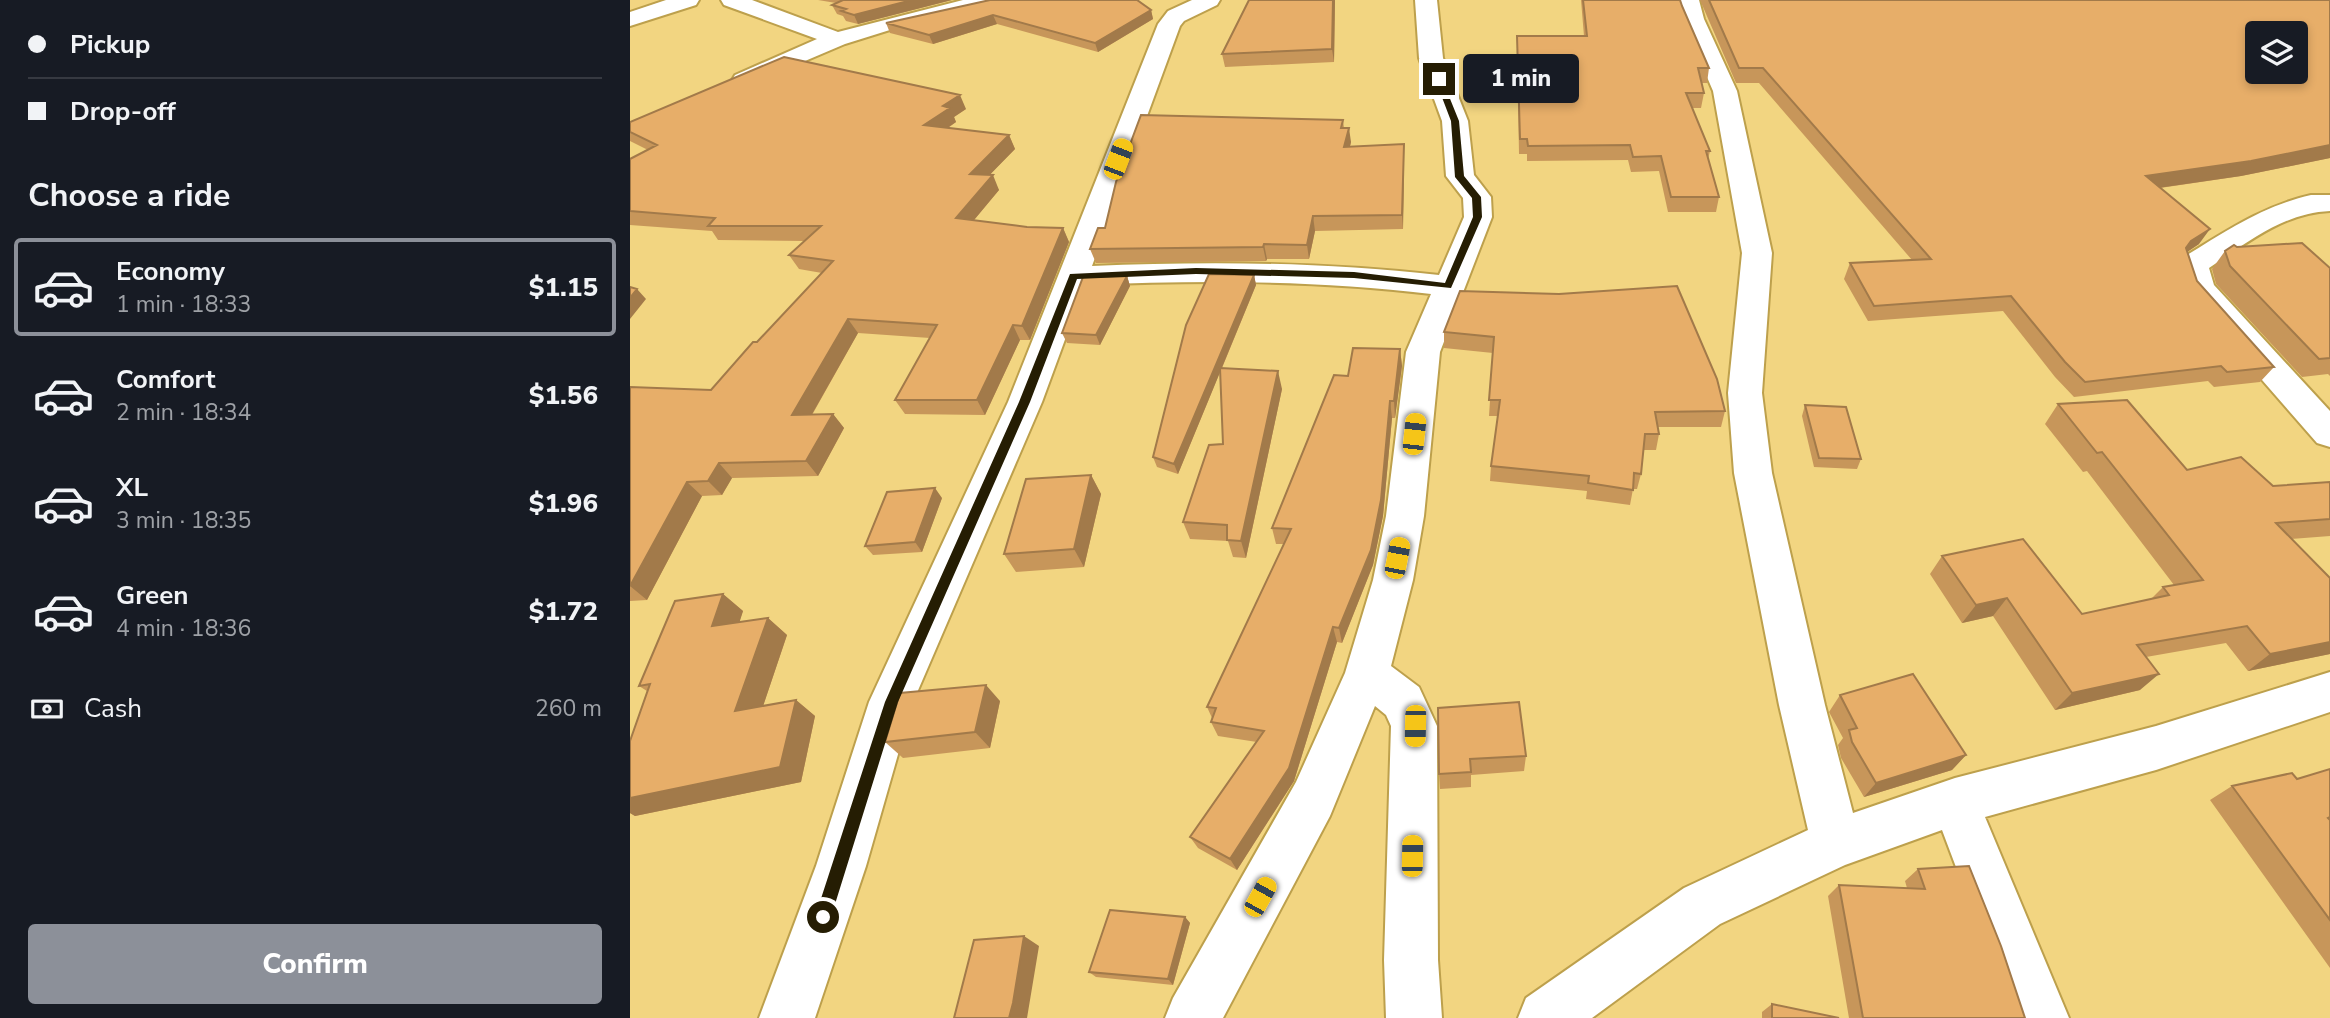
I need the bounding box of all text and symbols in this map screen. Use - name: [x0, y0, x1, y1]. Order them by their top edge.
- map controls: [2245, 21, 2308, 84]
- button: layers: [2245, 21, 2308, 84]
- text: Pickup: [70, 27, 150, 62]
- callout: 1 min: [1464, 55, 1579, 104]
- route end: [1423, 63, 1455, 95]
- text: 1 min: [1491, 63, 1551, 94]
- text: Drop-off: [70, 94, 176, 129]
- car: [1101, 136, 1136, 182]
- text: Choose a ride: [28, 174, 230, 217]
- text: Economy: [116, 254, 225, 289]
- icon: car: [32, 256, 95, 319]
- text: $1.15: [529, 270, 598, 305]
- text: 1 min · 18:33: [116, 289, 251, 320]
- text: Comfort: [116, 362, 216, 397]
- icon: car: [32, 364, 95, 427]
- text: $1.56: [529, 378, 598, 413]
- text: 2 min · 18:34: [116, 397, 251, 428]
- car: [1402, 412, 1427, 456]
- text: XL: [116, 470, 148, 505]
- icon: car: [32, 472, 95, 535]
- text: $1.96: [529, 486, 598, 521]
- text: 3 min · 18:35: [116, 505, 251, 536]
- car: [1383, 535, 1412, 581]
- text: Green: [116, 578, 189, 613]
- icon: car: [32, 580, 95, 643]
- text: $1.72: [529, 594, 598, 629]
- text: 4 min · 18:36: [116, 613, 251, 644]
- icon: cash: [28, 690, 66, 728]
- text: Cash: [84, 691, 142, 726]
- text: 260 m: [535, 693, 602, 724]
- car: [1405, 705, 1426, 747]
- car: [1402, 835, 1423, 877]
- car: [1241, 874, 1280, 920]
- route start: [807, 901, 839, 933]
- button: Confirm: [28, 924, 602, 1004]

